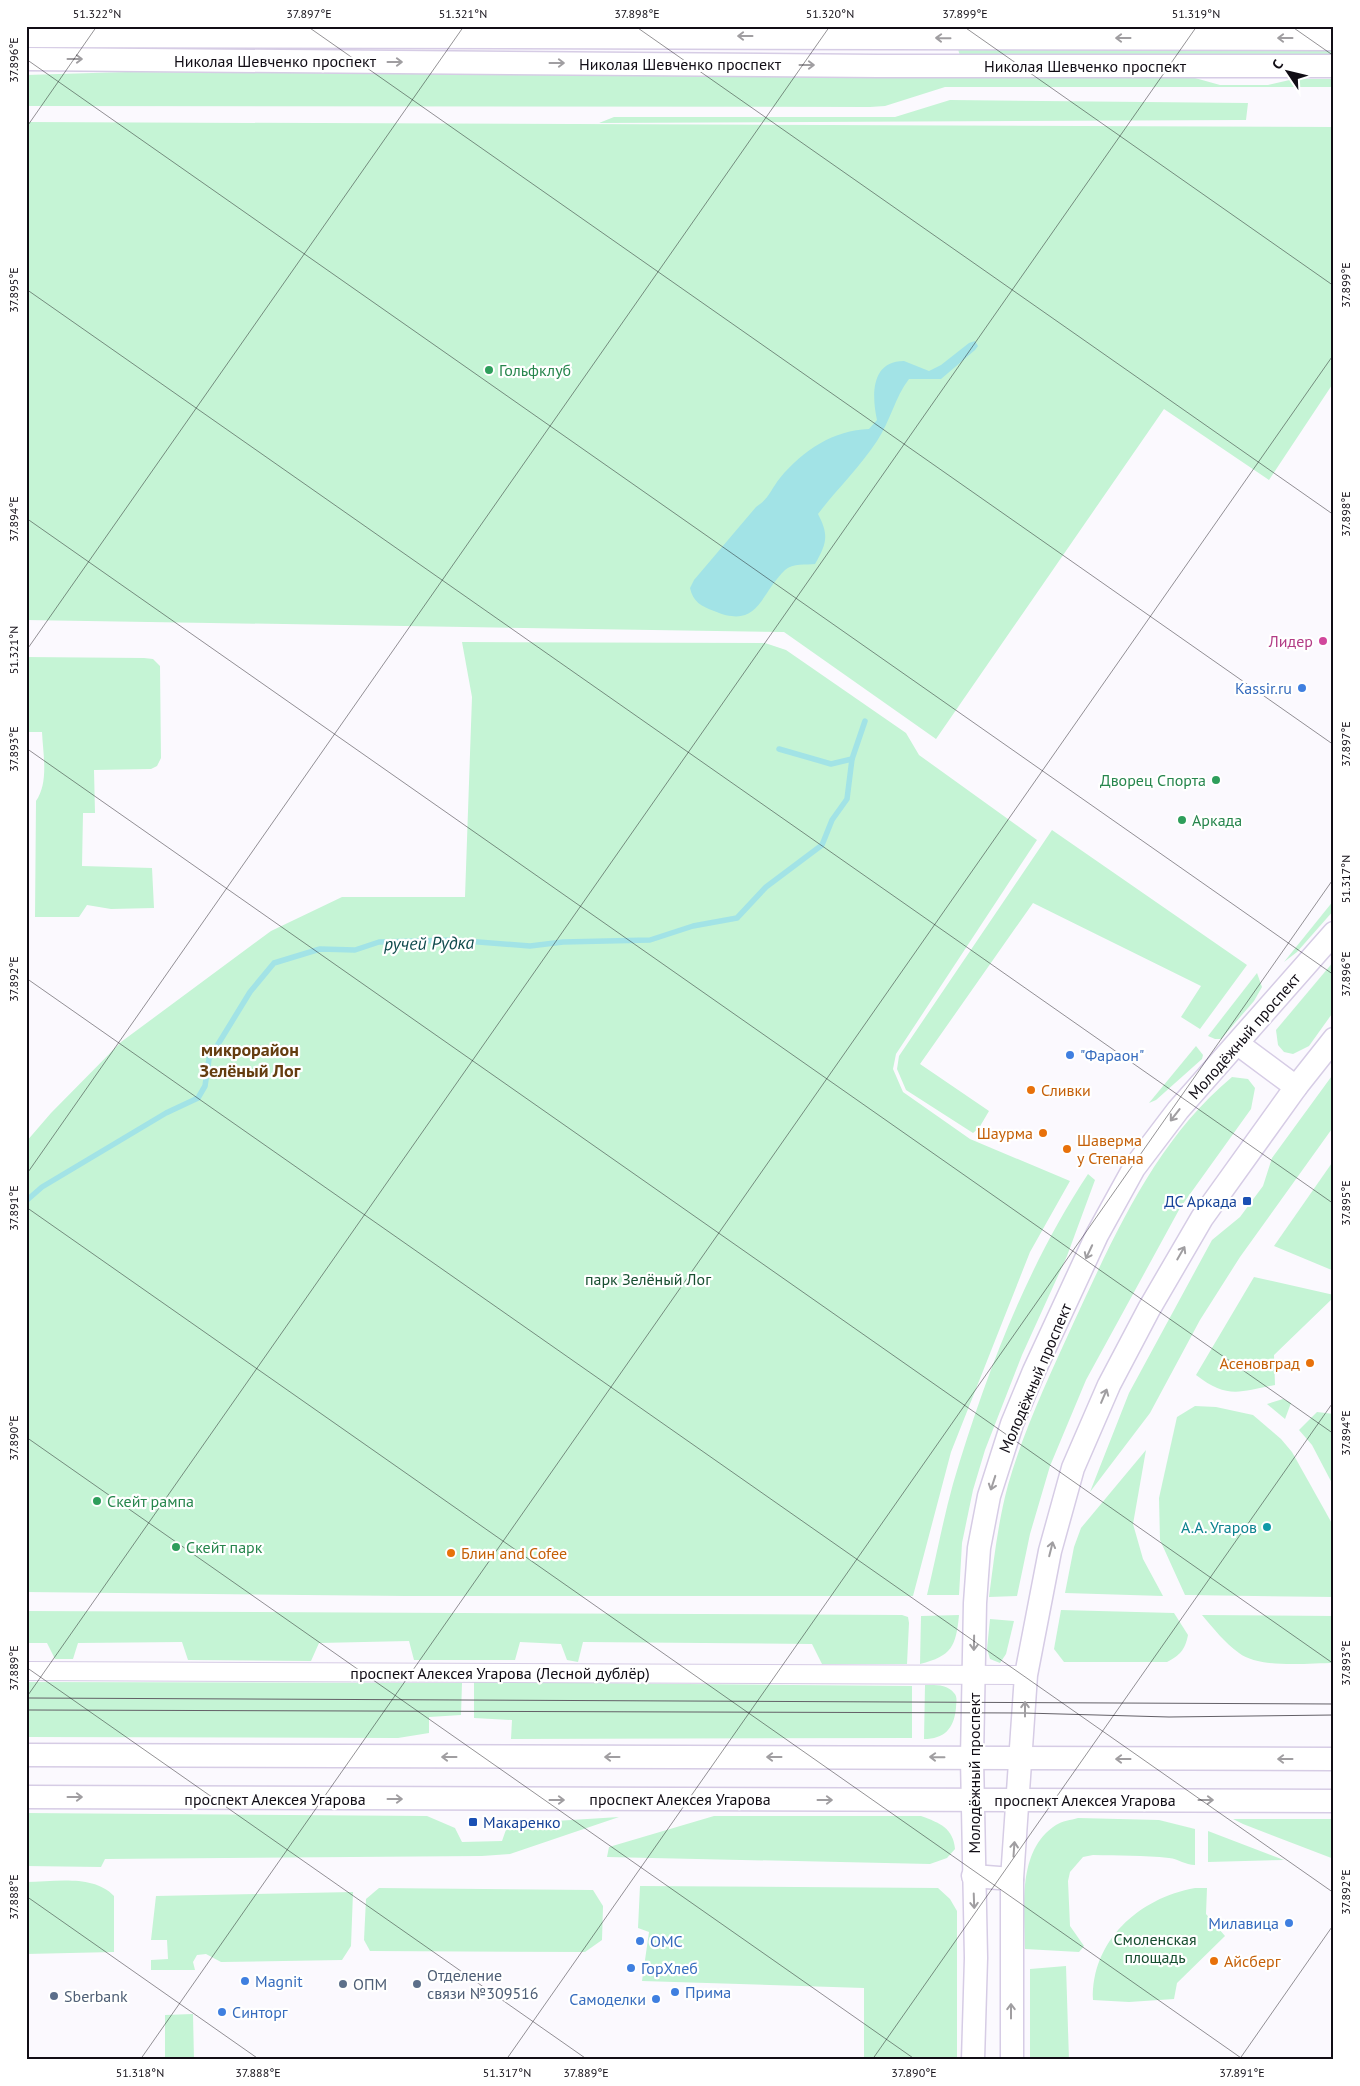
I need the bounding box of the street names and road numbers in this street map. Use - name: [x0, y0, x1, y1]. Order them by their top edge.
- street label: Николая Шевченко проспект: [174, 51, 377, 71]
- street label: Николая Шевченко проспект: [579, 54, 782, 74]
- street label: Николая Шевченко проспект: [984, 56, 1187, 76]
- street label: Молодёжный проспект: [1184, 968, 1305, 1103]
- street label: Молодёжный проспект: [994, 1300, 1076, 1456]
- street label: проспект Алексея Угарова (Лесной дублёр): [350, 1663, 650, 1683]
- street label: Молодёжный проспект: [964, 1692, 984, 1853]
- street label: проспект Алексея Угарова: [184, 1789, 366, 1809]
- street label: проспект Алексея Угарова: [589, 1789, 771, 1809]
- street label: проспект Алексея Угарова: [994, 1790, 1176, 1810]

